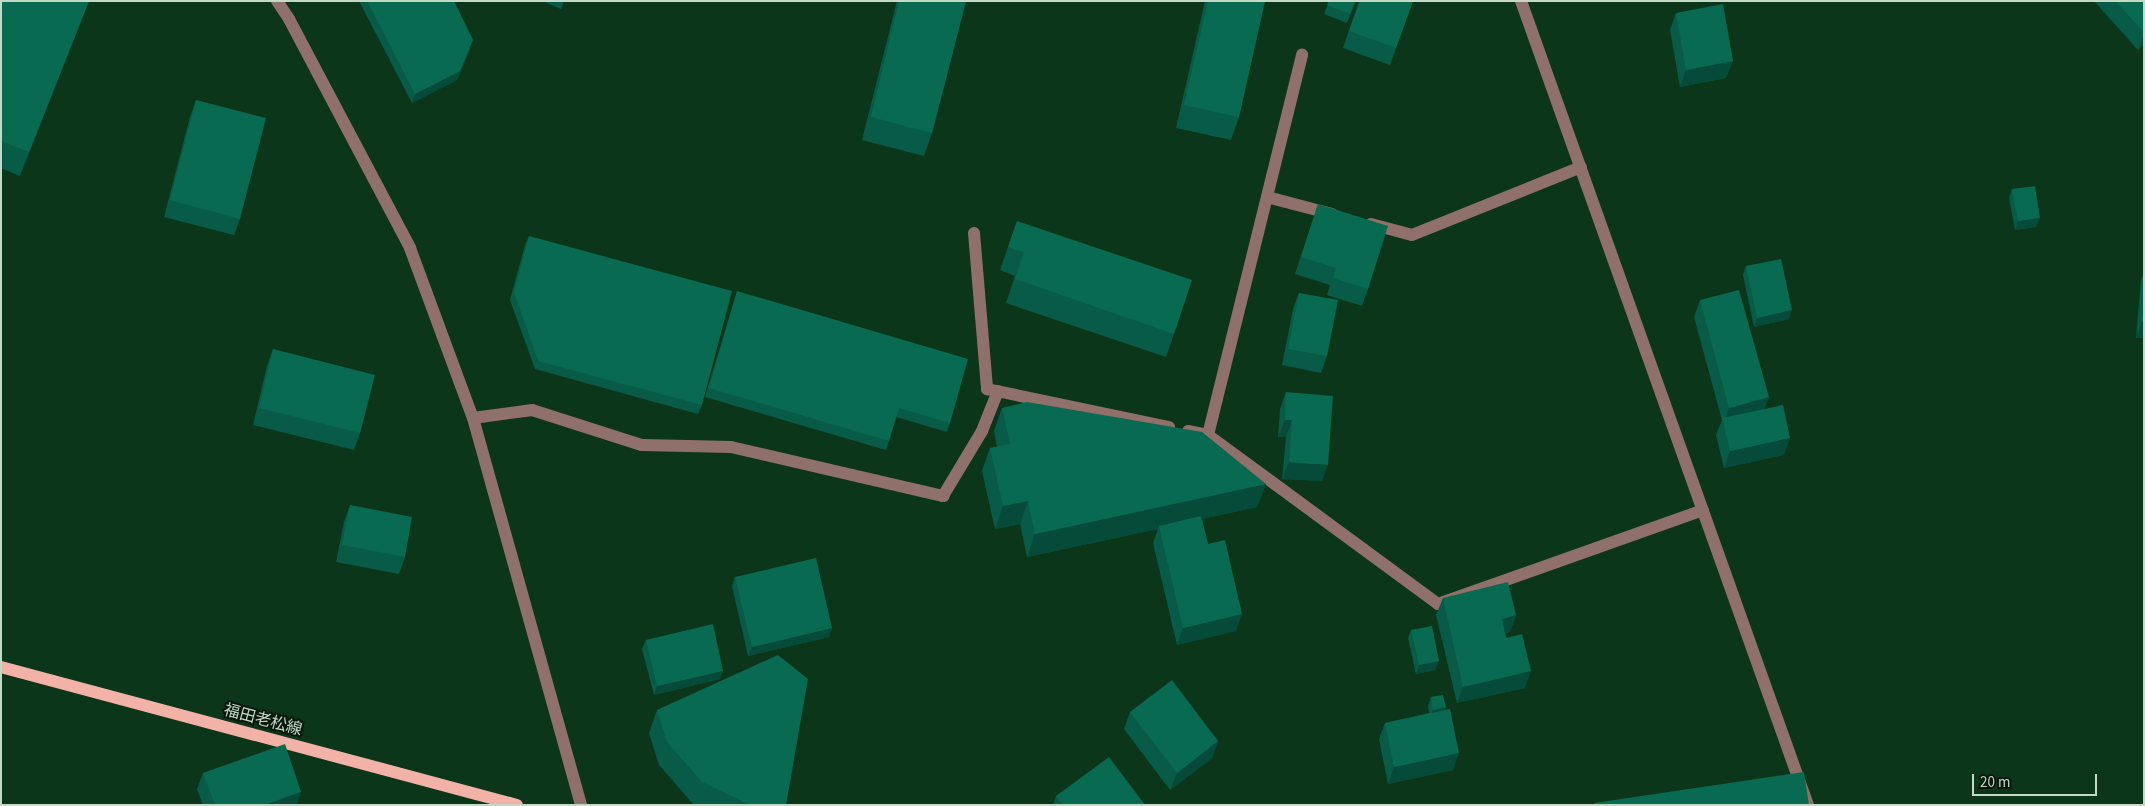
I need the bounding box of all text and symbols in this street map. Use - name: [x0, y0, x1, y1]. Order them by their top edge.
- street label: 福田老松線: [222, 700, 304, 740]
- scale bar: [1975, 764, 2100, 796]
- text: 20 m: [1980, 772, 2010, 793]

